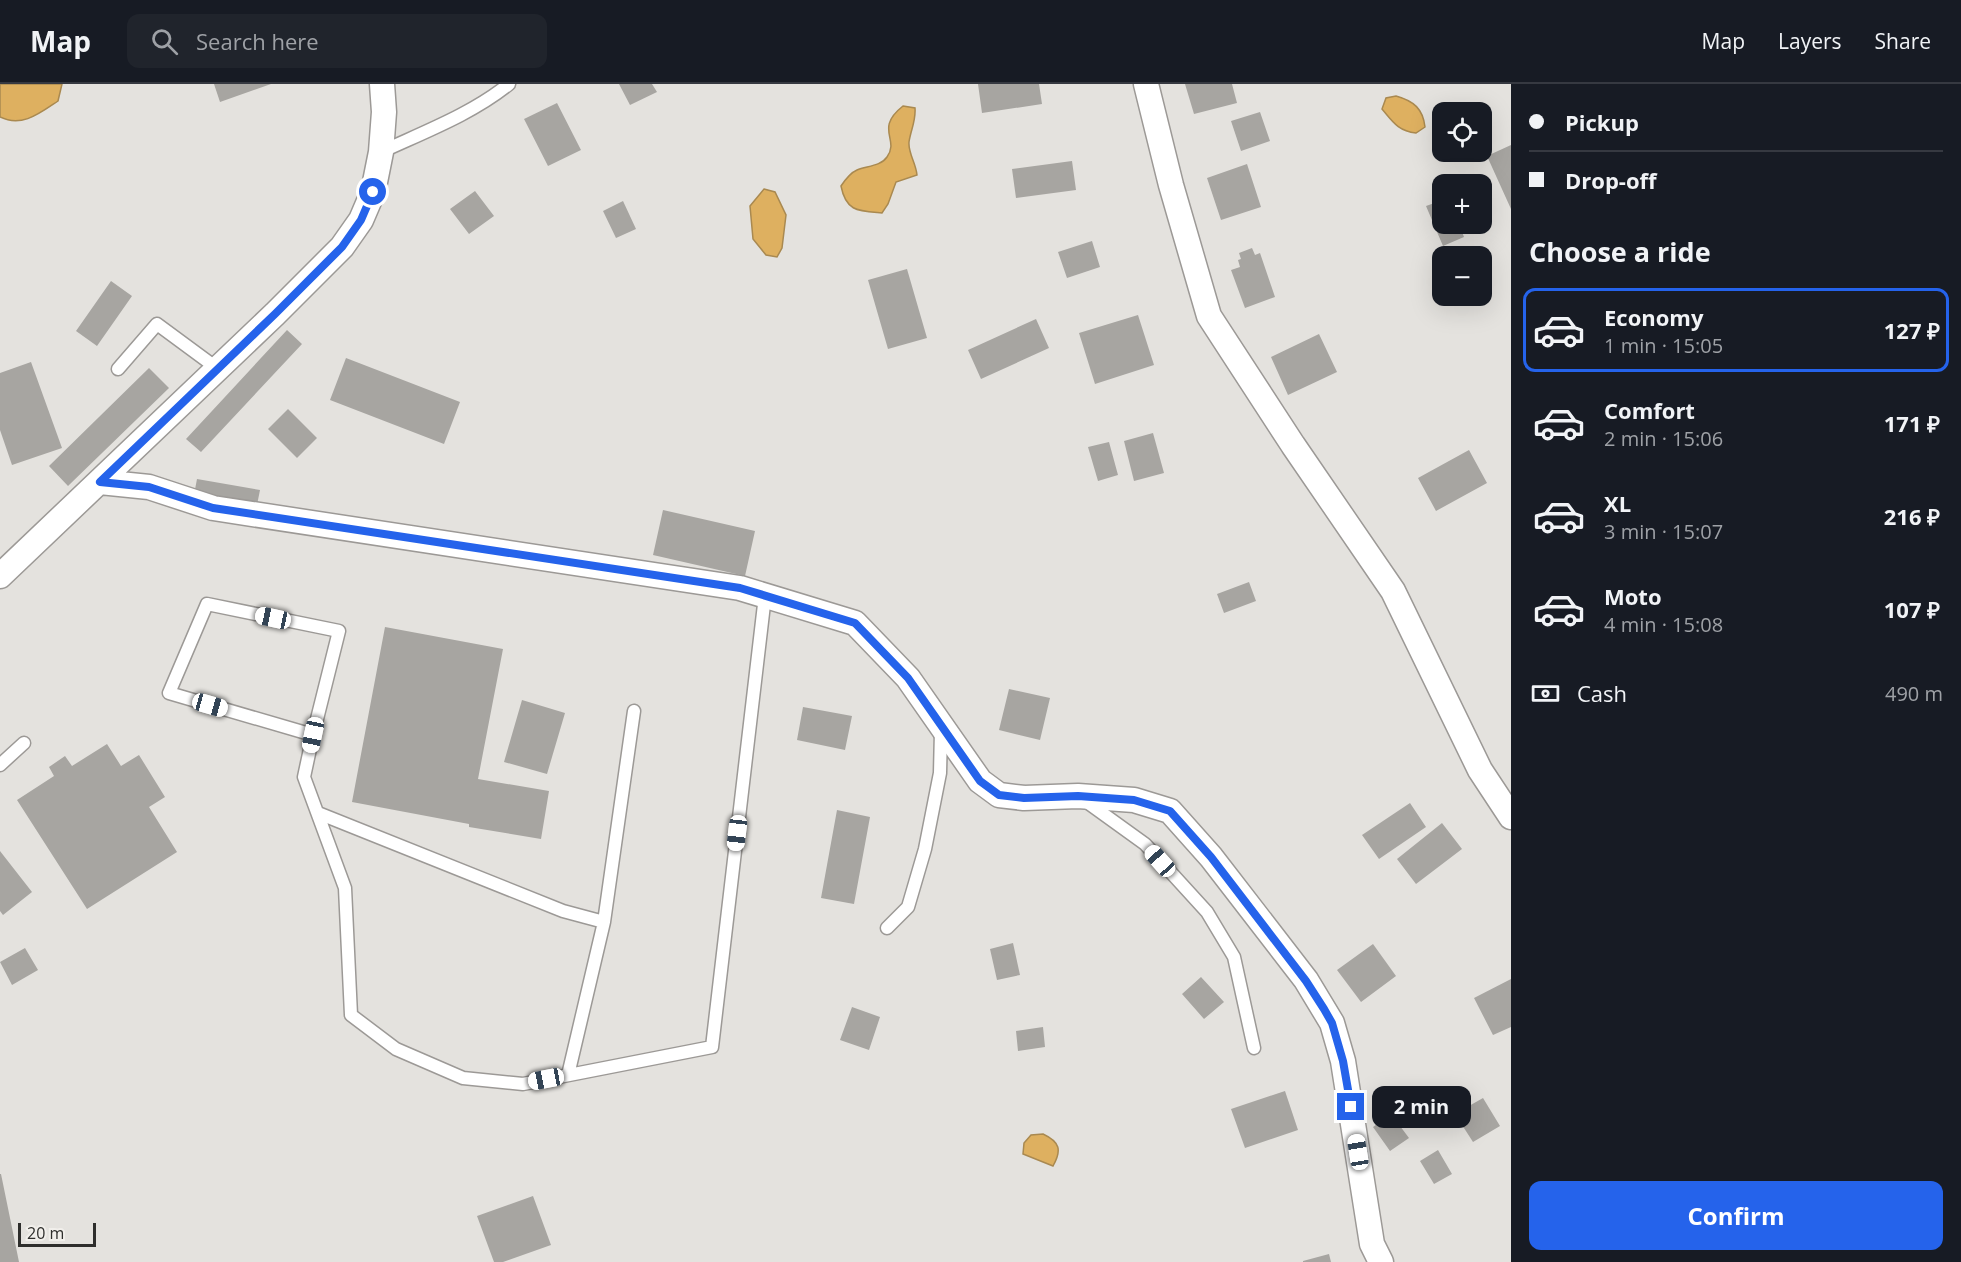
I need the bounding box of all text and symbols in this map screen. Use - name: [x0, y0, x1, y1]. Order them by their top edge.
- search box: [127, 14, 547, 68]
- text: Map: [30, 22, 91, 60]
- icon: search: [148, 25, 181, 58]
- text: Search here: [196, 26, 319, 56]
- text: Map: [1702, 27, 1745, 55]
- text: Layers: [1778, 27, 1842, 55]
- text: Share: [1875, 27, 1931, 55]
- map controls: [1432, 102, 1492, 306]
- button: locate: [1432, 102, 1492, 162]
- text: Pickup: [1565, 107, 1639, 137]
- text: Drop-off: [1565, 165, 1657, 195]
- button: +: [1432, 174, 1492, 234]
- route start: [359, 178, 386, 205]
- text: Choose a ride: [1529, 233, 1711, 270]
- button: −: [1432, 246, 1492, 306]
- text: Economy: [1604, 302, 1703, 332]
- icon: car: [1532, 303, 1586, 357]
- text: 127 ₽: [1884, 315, 1940, 345]
- text: 1 min · 15:05: [1604, 332, 1723, 359]
- text: Comfort: [1604, 395, 1695, 425]
- icon: car: [1532, 396, 1586, 450]
- text: 171 ₽: [1884, 408, 1940, 438]
- text: 2 min · 15:06: [1604, 425, 1723, 452]
- text: XL: [1604, 488, 1631, 518]
- icon: car: [1532, 489, 1586, 543]
- text: 216 ₽: [1884, 501, 1940, 531]
- text: 3 min · 15:07: [1604, 518, 1723, 545]
- text: Moto: [1604, 581, 1662, 611]
- icon: car: [1532, 582, 1586, 636]
- text: 107 ₽: [1884, 594, 1940, 624]
- car: [254, 605, 292, 631]
- text: 4 min · 15:08: [1604, 611, 1723, 638]
- icon: cash: [1529, 677, 1562, 710]
- text: Cash: [1577, 678, 1627, 708]
- text: 490 m: [1885, 680, 1943, 707]
- car: [190, 691, 230, 719]
- car: [300, 716, 326, 754]
- car: [726, 814, 748, 852]
- car: [1141, 842, 1179, 880]
- car: [527, 1067, 565, 1091]
- callout: 2 min: [1372, 1086, 1471, 1128]
- route end: [1337, 1093, 1364, 1120]
- text: 2 min: [1394, 1093, 1449, 1120]
- car: [1346, 1133, 1370, 1171]
- button: Confirm: [1529, 1181, 1943, 1250]
- scale bar: [18, 1220, 96, 1248]
- text: 20 m: [27, 1222, 64, 1244]

